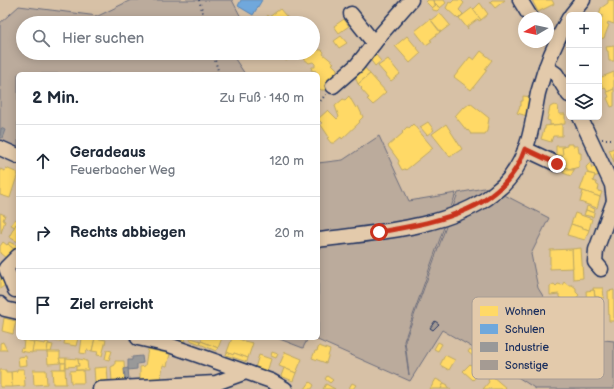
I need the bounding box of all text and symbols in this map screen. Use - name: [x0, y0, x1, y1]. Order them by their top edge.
- north arrow: [518, 12, 554, 48]
- map controls: [566, 12, 602, 120]
- button: +: [566, 12, 602, 48]
- search box: [16, 16, 320, 60]
- icon: search: [30, 27, 52, 49]
- text: Hier suchen: [62, 29, 144, 48]
- button: −: [566, 48, 602, 84]
- button: layers: [566, 84, 602, 120]
- text: 2 Min.: [32, 88, 79, 108]
- text: Zu Fuß · 140 m: [220, 90, 304, 106]
- text: Geradeaus: [70, 143, 146, 162]
- icon: ahead: [32, 150, 54, 172]
- text: 120 m: [269, 153, 304, 169]
- route end: [548, 155, 566, 173]
- text: Feuerbacher Weg: [70, 162, 175, 178]
- icon: right: [32, 222, 54, 244]
- text: Rechts abbiegen: [70, 223, 186, 242]
- route start: [370, 223, 388, 241]
- text: 20 m: [274, 225, 304, 241]
- icon: arrive: [32, 294, 54, 316]
- text: Ziel erreicht: [70, 295, 153, 314]
- legend: [472, 297, 604, 379]
- text: Wohnen: [505, 305, 546, 318]
- text: Schulen: [505, 323, 545, 336]
- text: Industrie: [505, 341, 549, 354]
- text: Sonstige: [505, 359, 549, 372]

